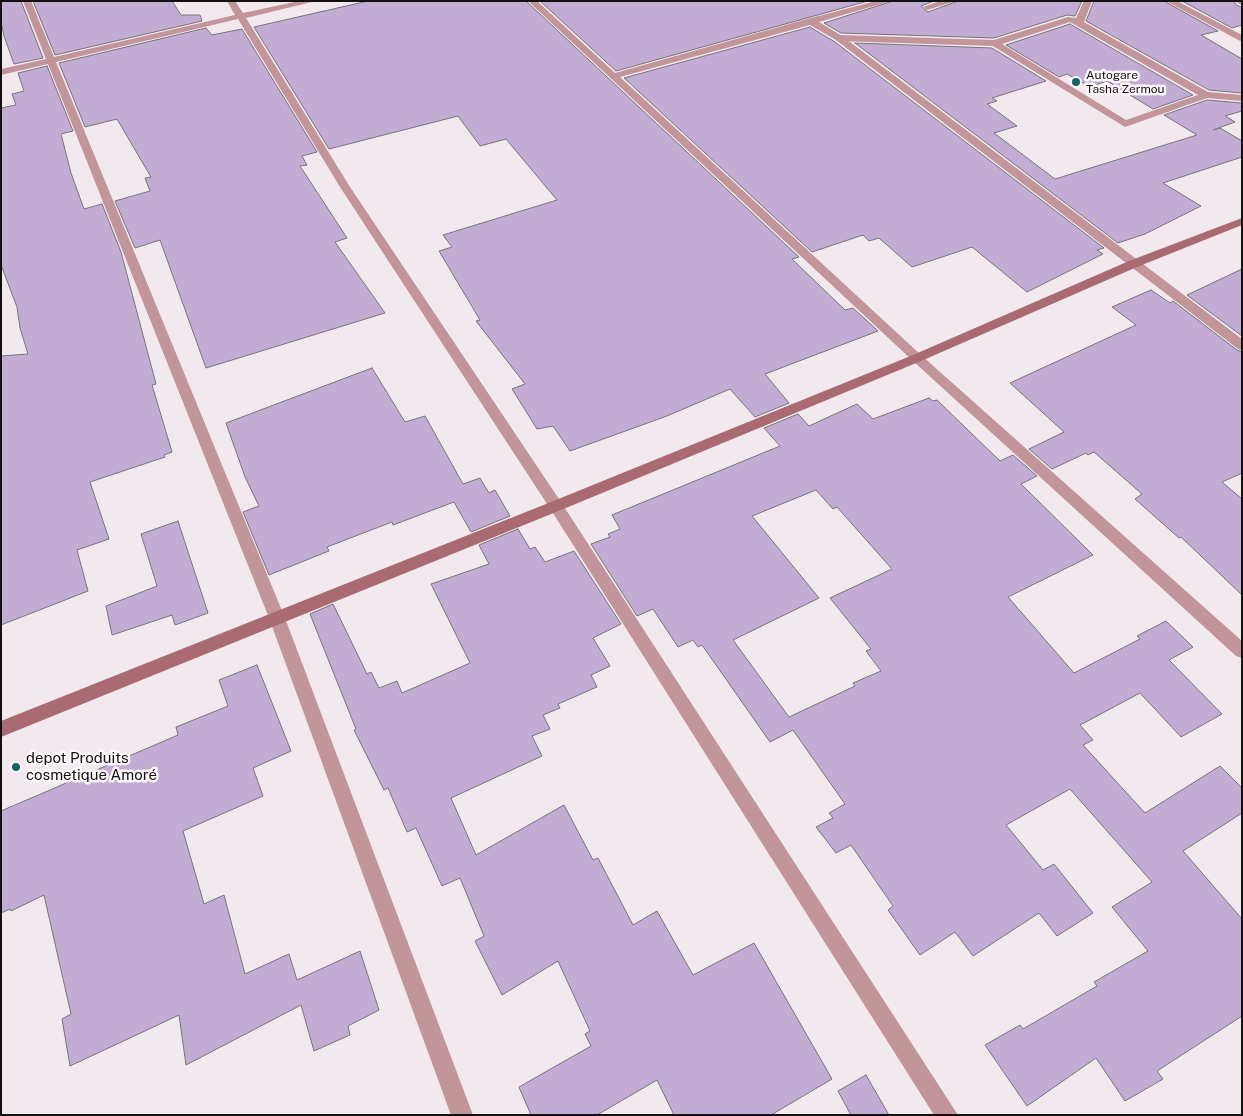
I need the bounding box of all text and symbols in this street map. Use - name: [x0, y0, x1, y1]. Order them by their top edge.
- place label: Autogare Tasha Zermou: [1086, 68, 1165, 96]
- marker: Autogare Tasha Zermou: [1070, 76, 1082, 88]
- place label: depot Produits cosmetique Amoré: [26, 749, 157, 784]
- marker: depot Produits cosmetique Amoré: [10, 761, 22, 773]

